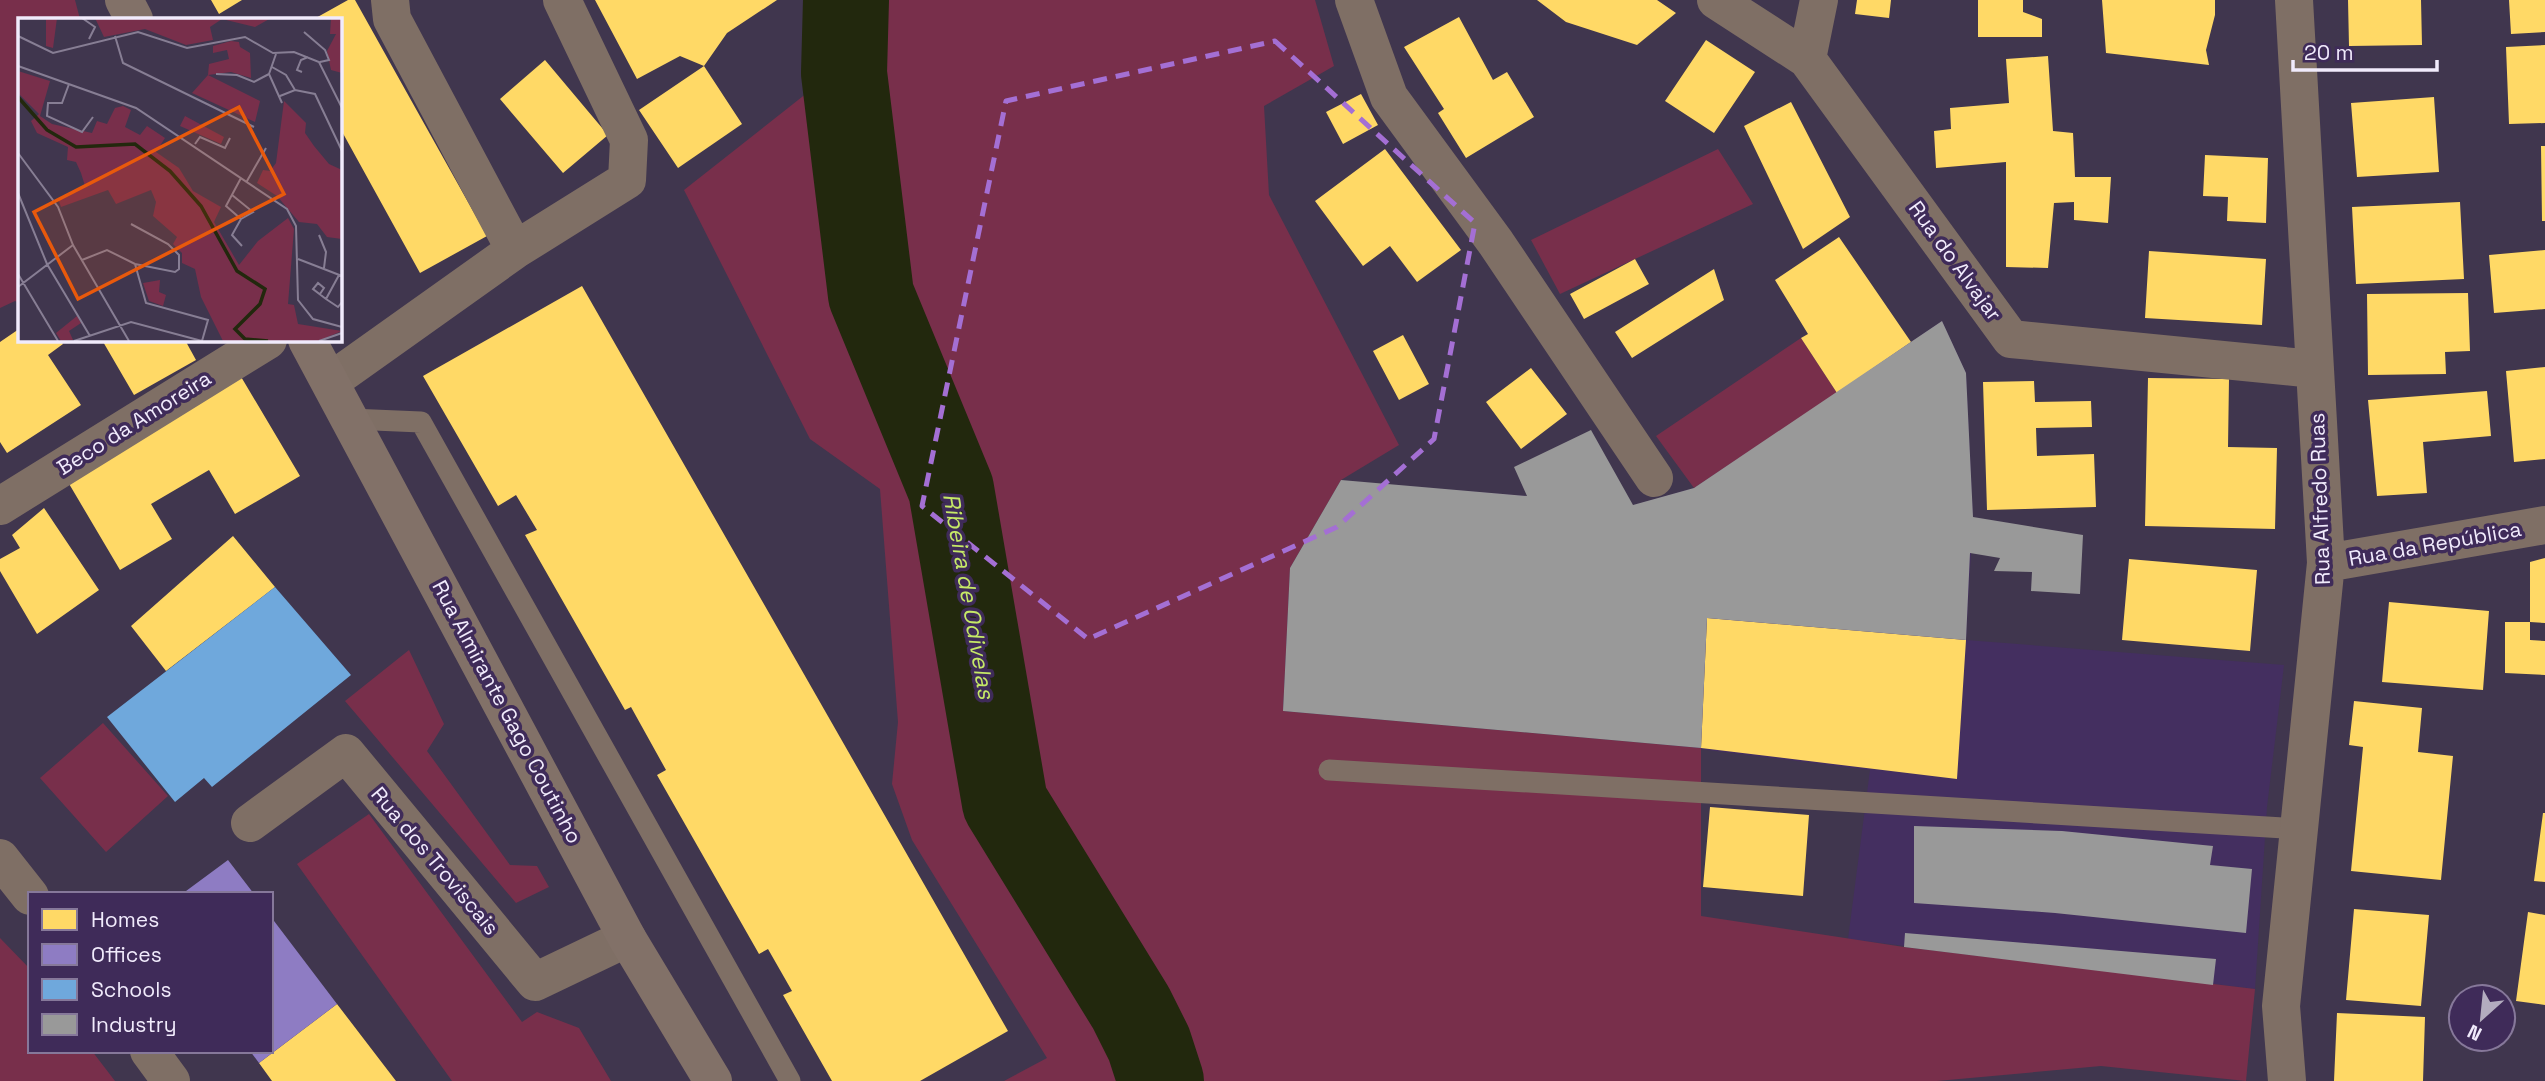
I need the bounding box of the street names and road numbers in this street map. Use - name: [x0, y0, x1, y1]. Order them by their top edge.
- street label: Rua do Alvajar: [1903, 195, 2008, 326]
- street label: Beco da Amoreira: [52, 364, 216, 481]
- street label: Rua Alfredo Ruas: [2303, 413, 2336, 585]
- street label: Rua da República: [2346, 515, 2523, 572]
- street label: Rua Almirante Gago Coutinho: [426, 575, 589, 848]
- street label: Rua dos Troviscais: [366, 781, 505, 940]

